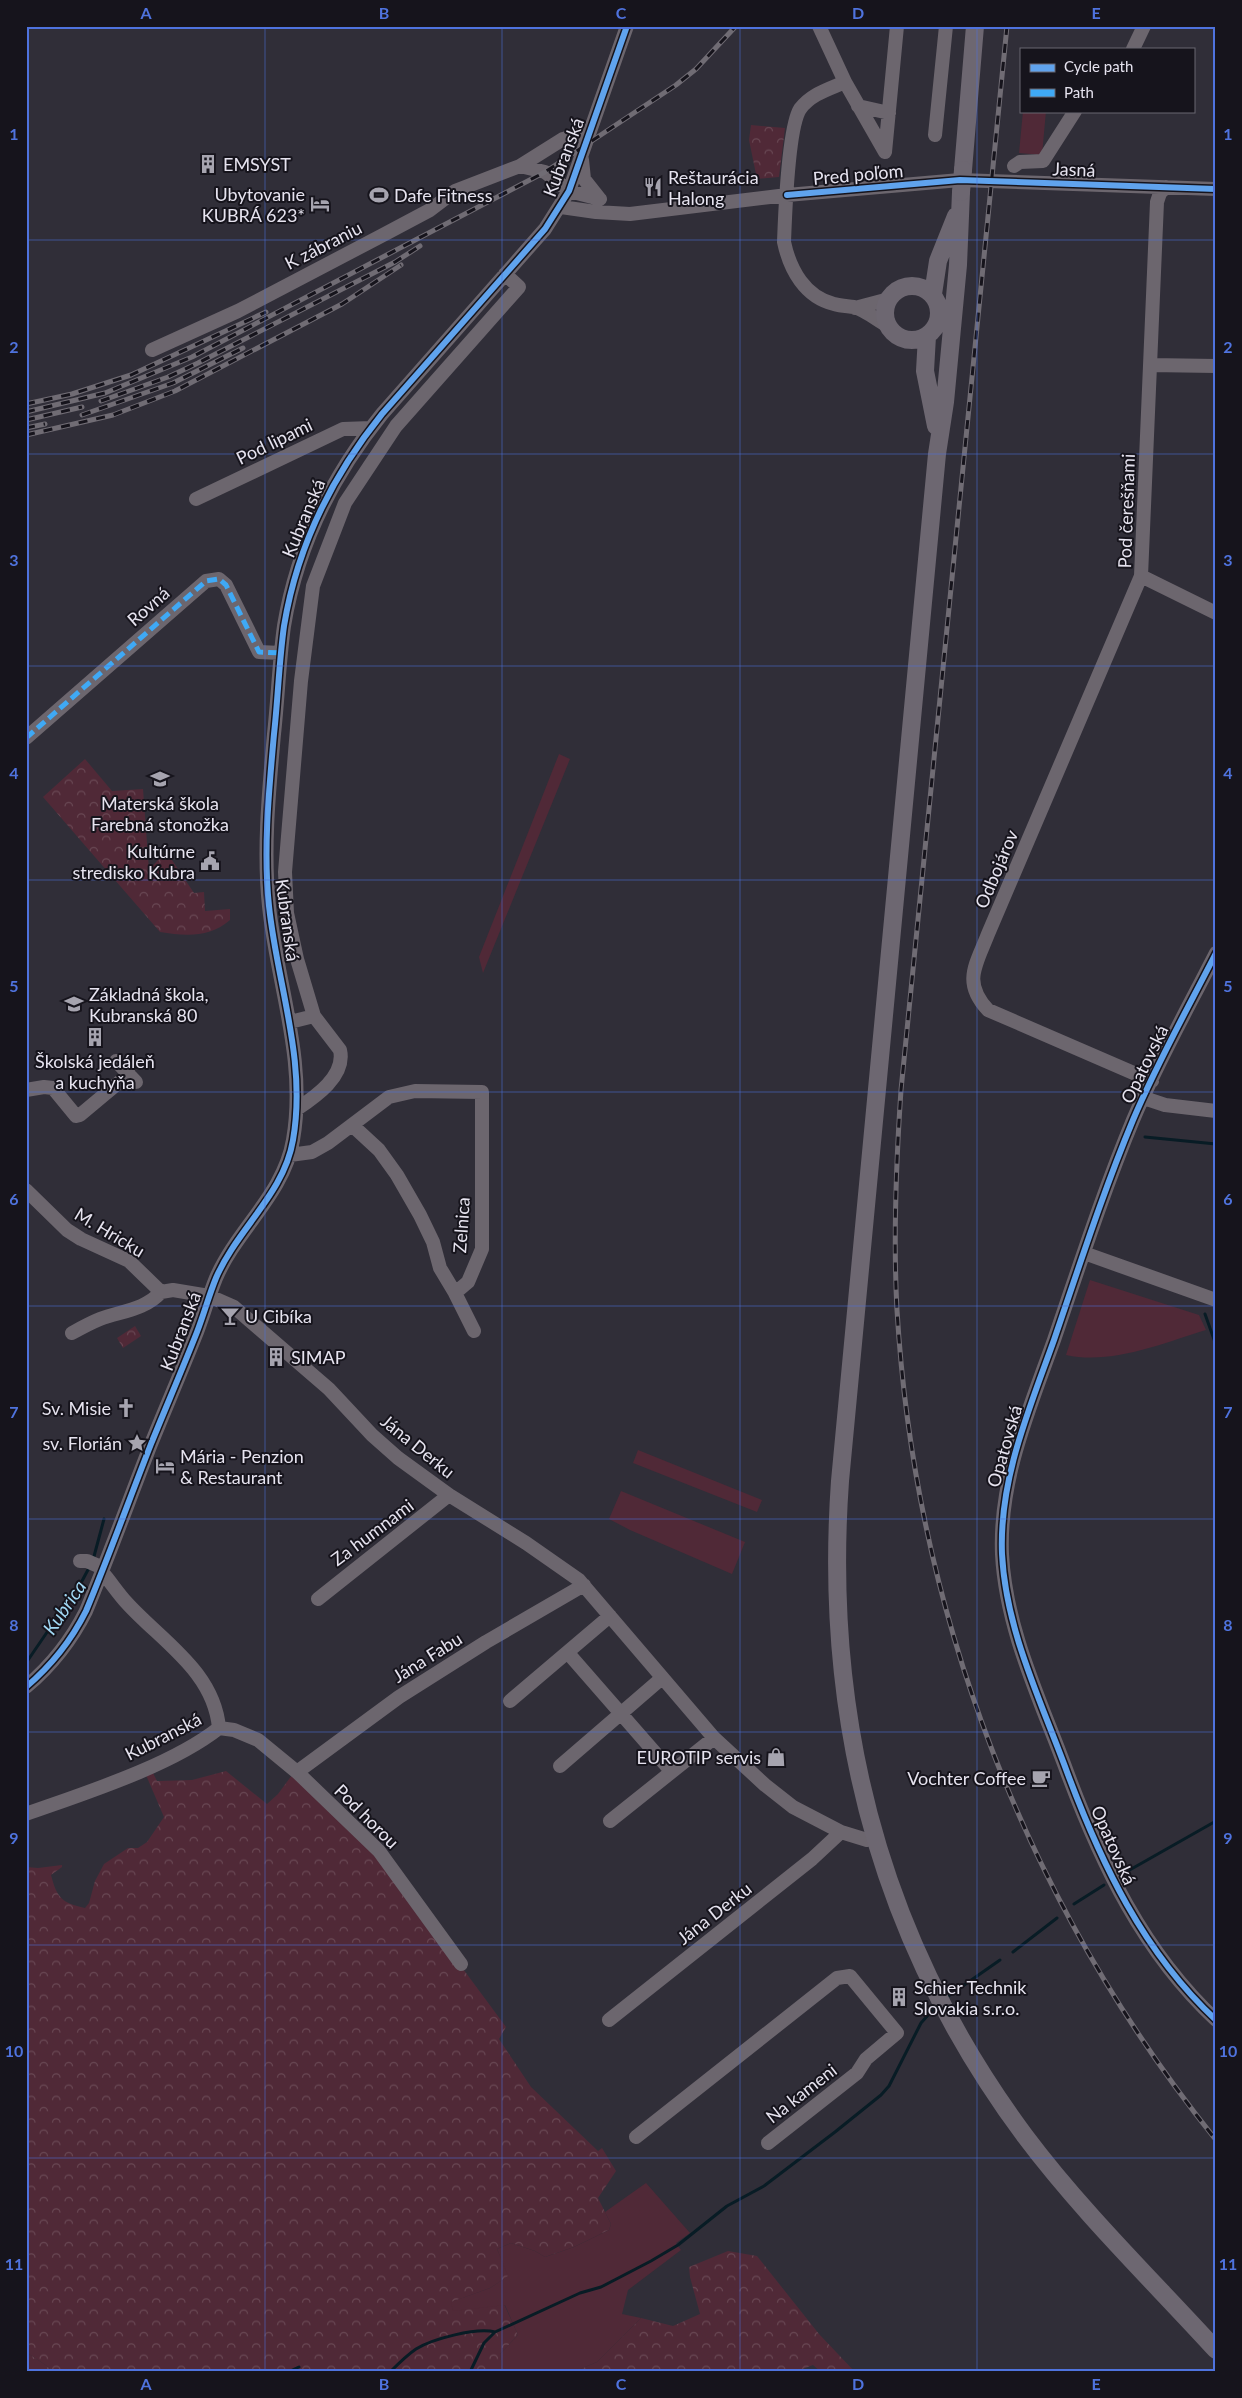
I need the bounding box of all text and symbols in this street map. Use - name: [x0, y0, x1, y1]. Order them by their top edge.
- text: A: [139, 3, 152, 22]
- text: B: [379, 3, 389, 22]
- text: C: [616, 3, 627, 22]
- text: D: [852, 3, 864, 22]
- text: E: [1091, 3, 1101, 22]
- legend: [1020, 48, 1194, 112]
- text: Cycle path: [1064, 57, 1133, 75]
- text: Path: [1064, 83, 1094, 101]
- street label: Kubranská: [538, 114, 588, 200]
- text: 1: [9, 124, 19, 143]
- text: 1: [1223, 124, 1233, 143]
- building icon: EMSYST: [197, 153, 219, 175]
- place label: EMSYST: [223, 153, 291, 175]
- street label: Jasná: [1052, 157, 1096, 181]
- street label: Pred poľom: [812, 159, 904, 189]
- place label: Reštaurácia Halong: [668, 166, 759, 209]
- restaurant icon: Reštaurácia Halong: [642, 176, 664, 198]
- place label: Ubytovanie KUBRÁ 623*: [202, 183, 305, 226]
- sports icon: Dafe Fitness: [368, 184, 390, 206]
- place label: Dafe Fitness: [394, 184, 493, 206]
- hotel icon: Ubytovanie KUBRÁ 623*: [309, 193, 331, 215]
- street label: K zábraniu: [281, 216, 365, 274]
- text: 2: [9, 337, 19, 356]
- text: 2: [1223, 337, 1233, 356]
- street label: Pod lipami: [232, 413, 316, 469]
- street label: Pod čerešňami: [1113, 453, 1139, 569]
- street label: Kubranská: [277, 476, 329, 560]
- text: 3: [9, 550, 19, 569]
- text: 3: [1223, 550, 1233, 569]
- street label: Rovná: [122, 582, 174, 630]
- text: 4: [9, 763, 19, 782]
- text: 4: [1223, 763, 1233, 782]
- school or university icon: Materská škola Farebná stonožka: [149, 768, 171, 790]
- place label: Materská škola Farebná stonožka: [91, 792, 229, 835]
- street label: Odbojárov: [970, 826, 1023, 912]
- place label: Kultúrne stredisko Kubra: [72, 840, 195, 883]
- public building icon: Kultúrne stredisko Kubra: [199, 850, 221, 872]
- street label: Kubranská: [271, 877, 305, 963]
- text: 5: [9, 976, 19, 995]
- text: 5: [1223, 976, 1233, 995]
- place label: Základná škola, Kubranská 80: [89, 983, 209, 1026]
- school or university icon: Základná škola, Kubranská 80: [63, 993, 85, 1015]
- street label: Opatovská: [1116, 1021, 1172, 1107]
- building icon: Školská jedáleň a kuchyňa: [84, 1026, 106, 1048]
- place label: Školská jedáleň a kuchyňa: [35, 1050, 155, 1093]
- text: 6: [9, 1189, 19, 1208]
- text: 6: [1223, 1189, 1233, 1208]
- street label: Zelnica: [448, 1196, 474, 1254]
- street label: M. Hricku: [71, 1203, 149, 1261]
- street label: Kubranská: [155, 1288, 205, 1374]
- bar icon: U Cibíka: [219, 1305, 241, 1327]
- place label: U Cibíka: [245, 1305, 312, 1327]
- building icon: SIMAP: [265, 1346, 287, 1368]
- place label: SIMAP: [291, 1346, 346, 1368]
- place label: Sv. Misie: [42, 1397, 111, 1419]
- church icon: Sv. Misie: [115, 1397, 137, 1419]
- text: 7: [9, 1402, 19, 1421]
- street label: Opatovská: [982, 1402, 1026, 1490]
- text: 7: [1223, 1402, 1233, 1421]
- street label: Jána Derku: [377, 1410, 459, 1482]
- place label: sv. Florián: [42, 1432, 122, 1454]
- place icon: sv. Florián: [126, 1432, 148, 1454]
- place label: Mária - Penzion & Restaurant: [180, 1445, 304, 1488]
- hotel icon: Mária - Penzion & Restaurant: [154, 1455, 176, 1477]
- street label: Za humnami: [327, 1494, 417, 1570]
- water label: Kubrica: [38, 1576, 90, 1638]
- text: 8: [9, 1615, 19, 1634]
- text: 8: [1223, 1615, 1233, 1634]
- street label: Jána Fabu: [388, 1627, 466, 1687]
- street label: Kubranská: [121, 1707, 205, 1765]
- place label: EUROTIP servis: [637, 1746, 761, 1768]
- shop icon: EUROTIP servis: [765, 1746, 787, 1768]
- place label: Vochter Coffee: [907, 1767, 1026, 1789]
- cafe icon: Vochter Coffee: [1030, 1767, 1052, 1789]
- street label: Pod horou: [330, 1779, 404, 1853]
- street label: Opatovská: [1087, 1802, 1141, 1888]
- text: 9: [9, 1828, 19, 1847]
- text: 9: [1223, 1828, 1233, 1847]
- street label: Jána Derku: [672, 1877, 756, 1949]
- place label: Schier Technik Slovakia s.r.o.: [914, 1976, 1027, 2019]
- building icon: Schier Technik Slovakia s.r.o.: [888, 1986, 910, 2008]
- text: 10: [5, 2041, 23, 2060]
- text: 10: [1219, 2041, 1237, 2060]
- street label: Na kameni: [761, 2059, 841, 2127]
- text: 11: [5, 2254, 23, 2273]
- text: 11: [1219, 2254, 1237, 2273]
- text: A: [139, 2374, 152, 2393]
- text: B: [379, 2374, 389, 2393]
- text: C: [616, 2374, 627, 2393]
- text: D: [852, 2374, 864, 2393]
- text: E: [1091, 2374, 1101, 2393]

